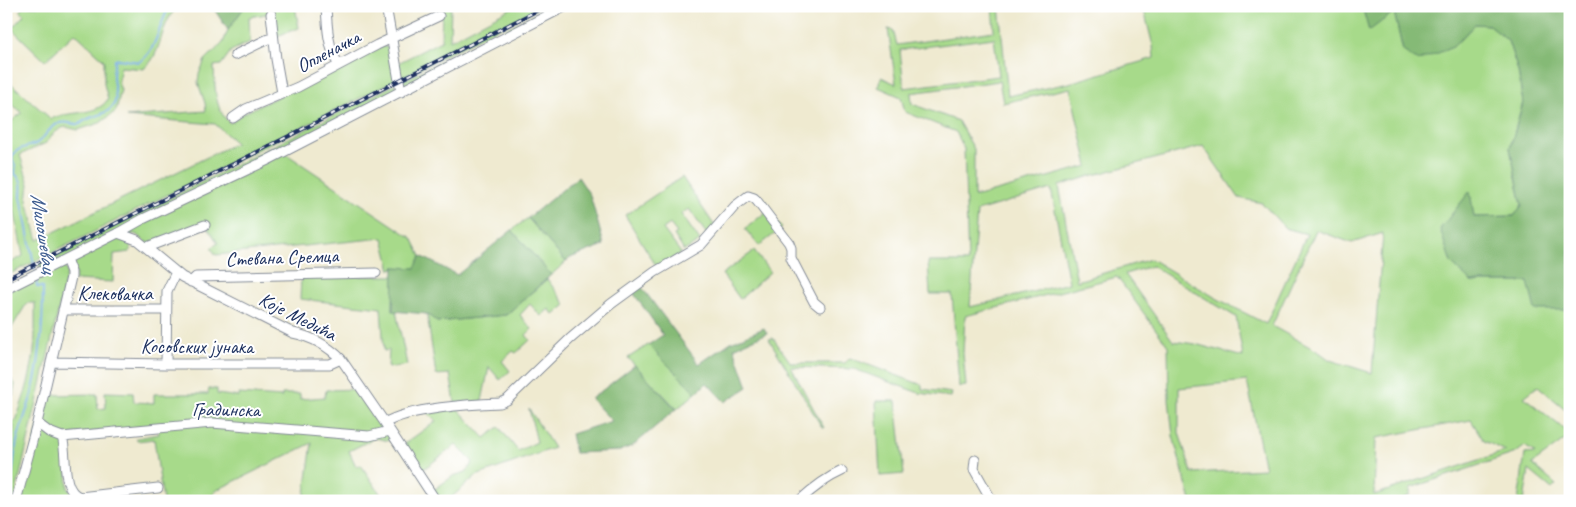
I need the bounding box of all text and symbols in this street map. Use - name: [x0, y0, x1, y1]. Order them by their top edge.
- street label: Опленачка: [292, 23, 366, 79]
- water label: Милошевац: [25, 191, 63, 277]
- street label: Стевана Сремца: [225, 243, 341, 272]
- street label: Клековачка: [78, 281, 154, 306]
- street label: Које Медића: [255, 286, 342, 347]
- street label: Косовских јунака: [141, 334, 255, 359]
- street label: Градинска: [192, 396, 262, 423]

